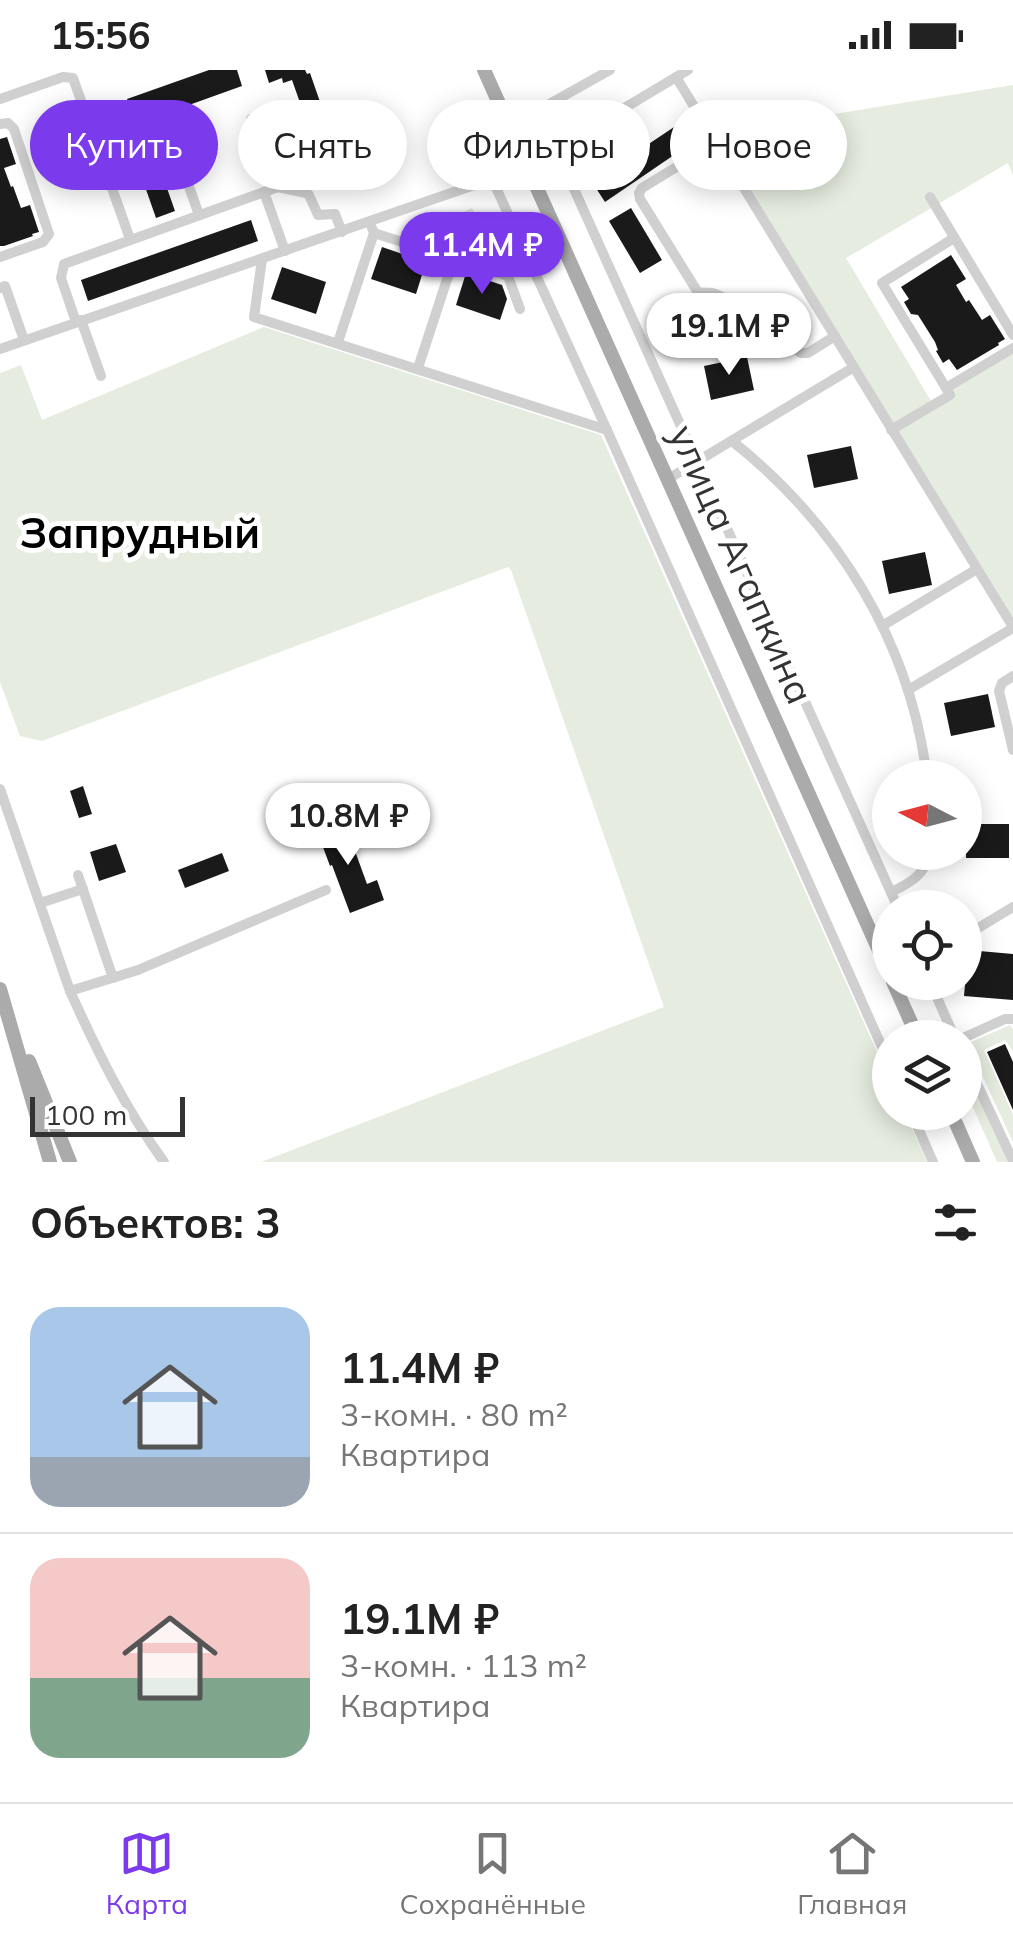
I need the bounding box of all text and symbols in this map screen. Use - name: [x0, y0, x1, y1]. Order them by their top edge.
- text: 15:56: [50, 11, 151, 59]
- chip: Купить: [30, 100, 218, 190]
- chip: Снять: [238, 100, 407, 190]
- chip: Фильтры: [427, 100, 650, 190]
- chip: Новое: [670, 100, 847, 190]
- pin: 11.4M ₽: [390, 212, 574, 297]
- text: 11.4M ₽: [421, 224, 543, 264]
- pin: 19.1M ₽: [637, 293, 821, 378]
- text: 19.1M ₽: [668, 305, 790, 345]
- street label: улица Агапкина: [659, 417, 825, 711]
- district label: Запрудный: [20, 506, 260, 559]
- north arrow: [872, 760, 982, 870]
- map controls: [872, 760, 982, 1130]
- pin: 10.8M ₽: [256, 783, 440, 868]
- text: 10.8M ₽: [287, 795, 409, 835]
- button: locate: [872, 890, 982, 1000]
- button: layers: [872, 1020, 982, 1130]
- scale bar: [30, 1092, 185, 1136]
- text: 100 m: [45, 1097, 127, 1132]
- icon: filters: [928, 1195, 983, 1250]
- text: Объектов: 3: [30, 1196, 280, 1249]
- text: 11.4M ₽: [340, 1341, 499, 1394]
- icon: home: [110, 1347, 230, 1467]
- text: 3-комн. · 80 m²: [340, 1394, 568, 1434]
- text: Квартира: [340, 1434, 491, 1474]
- text: 19.1M ₽: [340, 1592, 499, 1645]
- icon: home: [110, 1598, 230, 1718]
- text: 3-комн. · 113 m²: [340, 1645, 587, 1685]
- text: Квартира: [340, 1685, 491, 1725]
- tab: Карта: [106, 1826, 188, 1921]
- tab: Сохранённые: [400, 1826, 586, 1921]
- tab: Главная: [797, 1826, 907, 1921]

